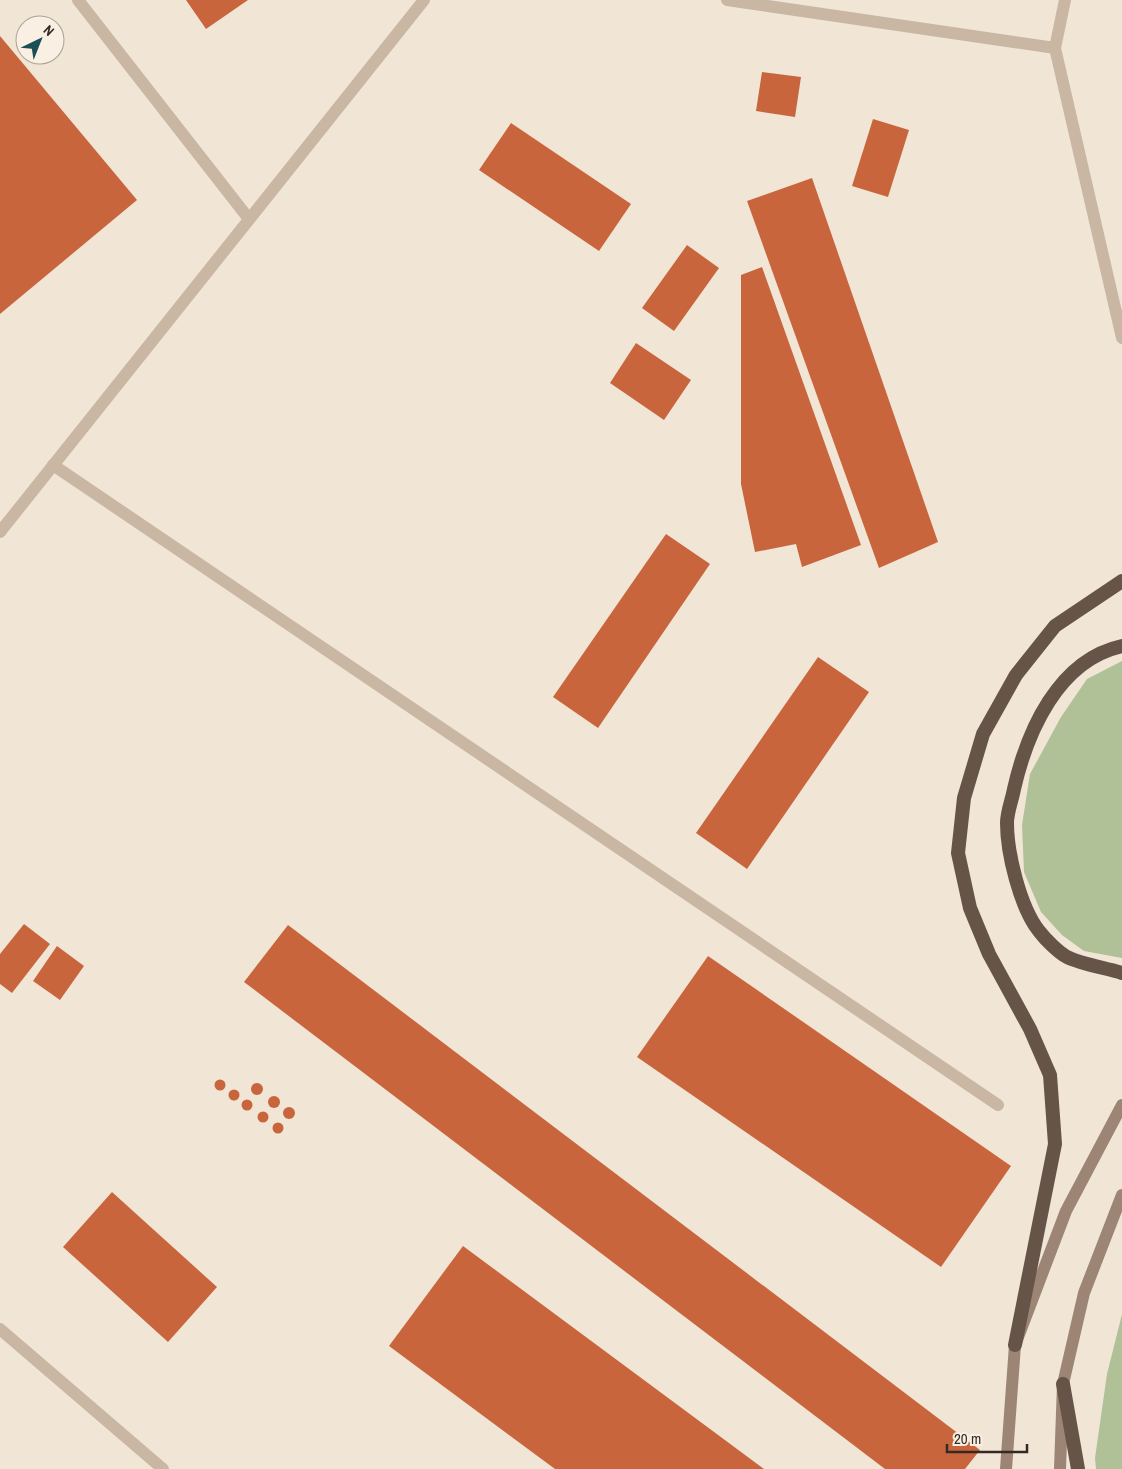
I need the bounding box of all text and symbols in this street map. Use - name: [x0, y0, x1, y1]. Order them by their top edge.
- north arrow: [15, 15, 65, 65]
- text: N: [40, 21, 58, 40]
- scale bar: [947, 1422, 1027, 1454]
- text: 20 m: [954, 1428, 981, 1449]

